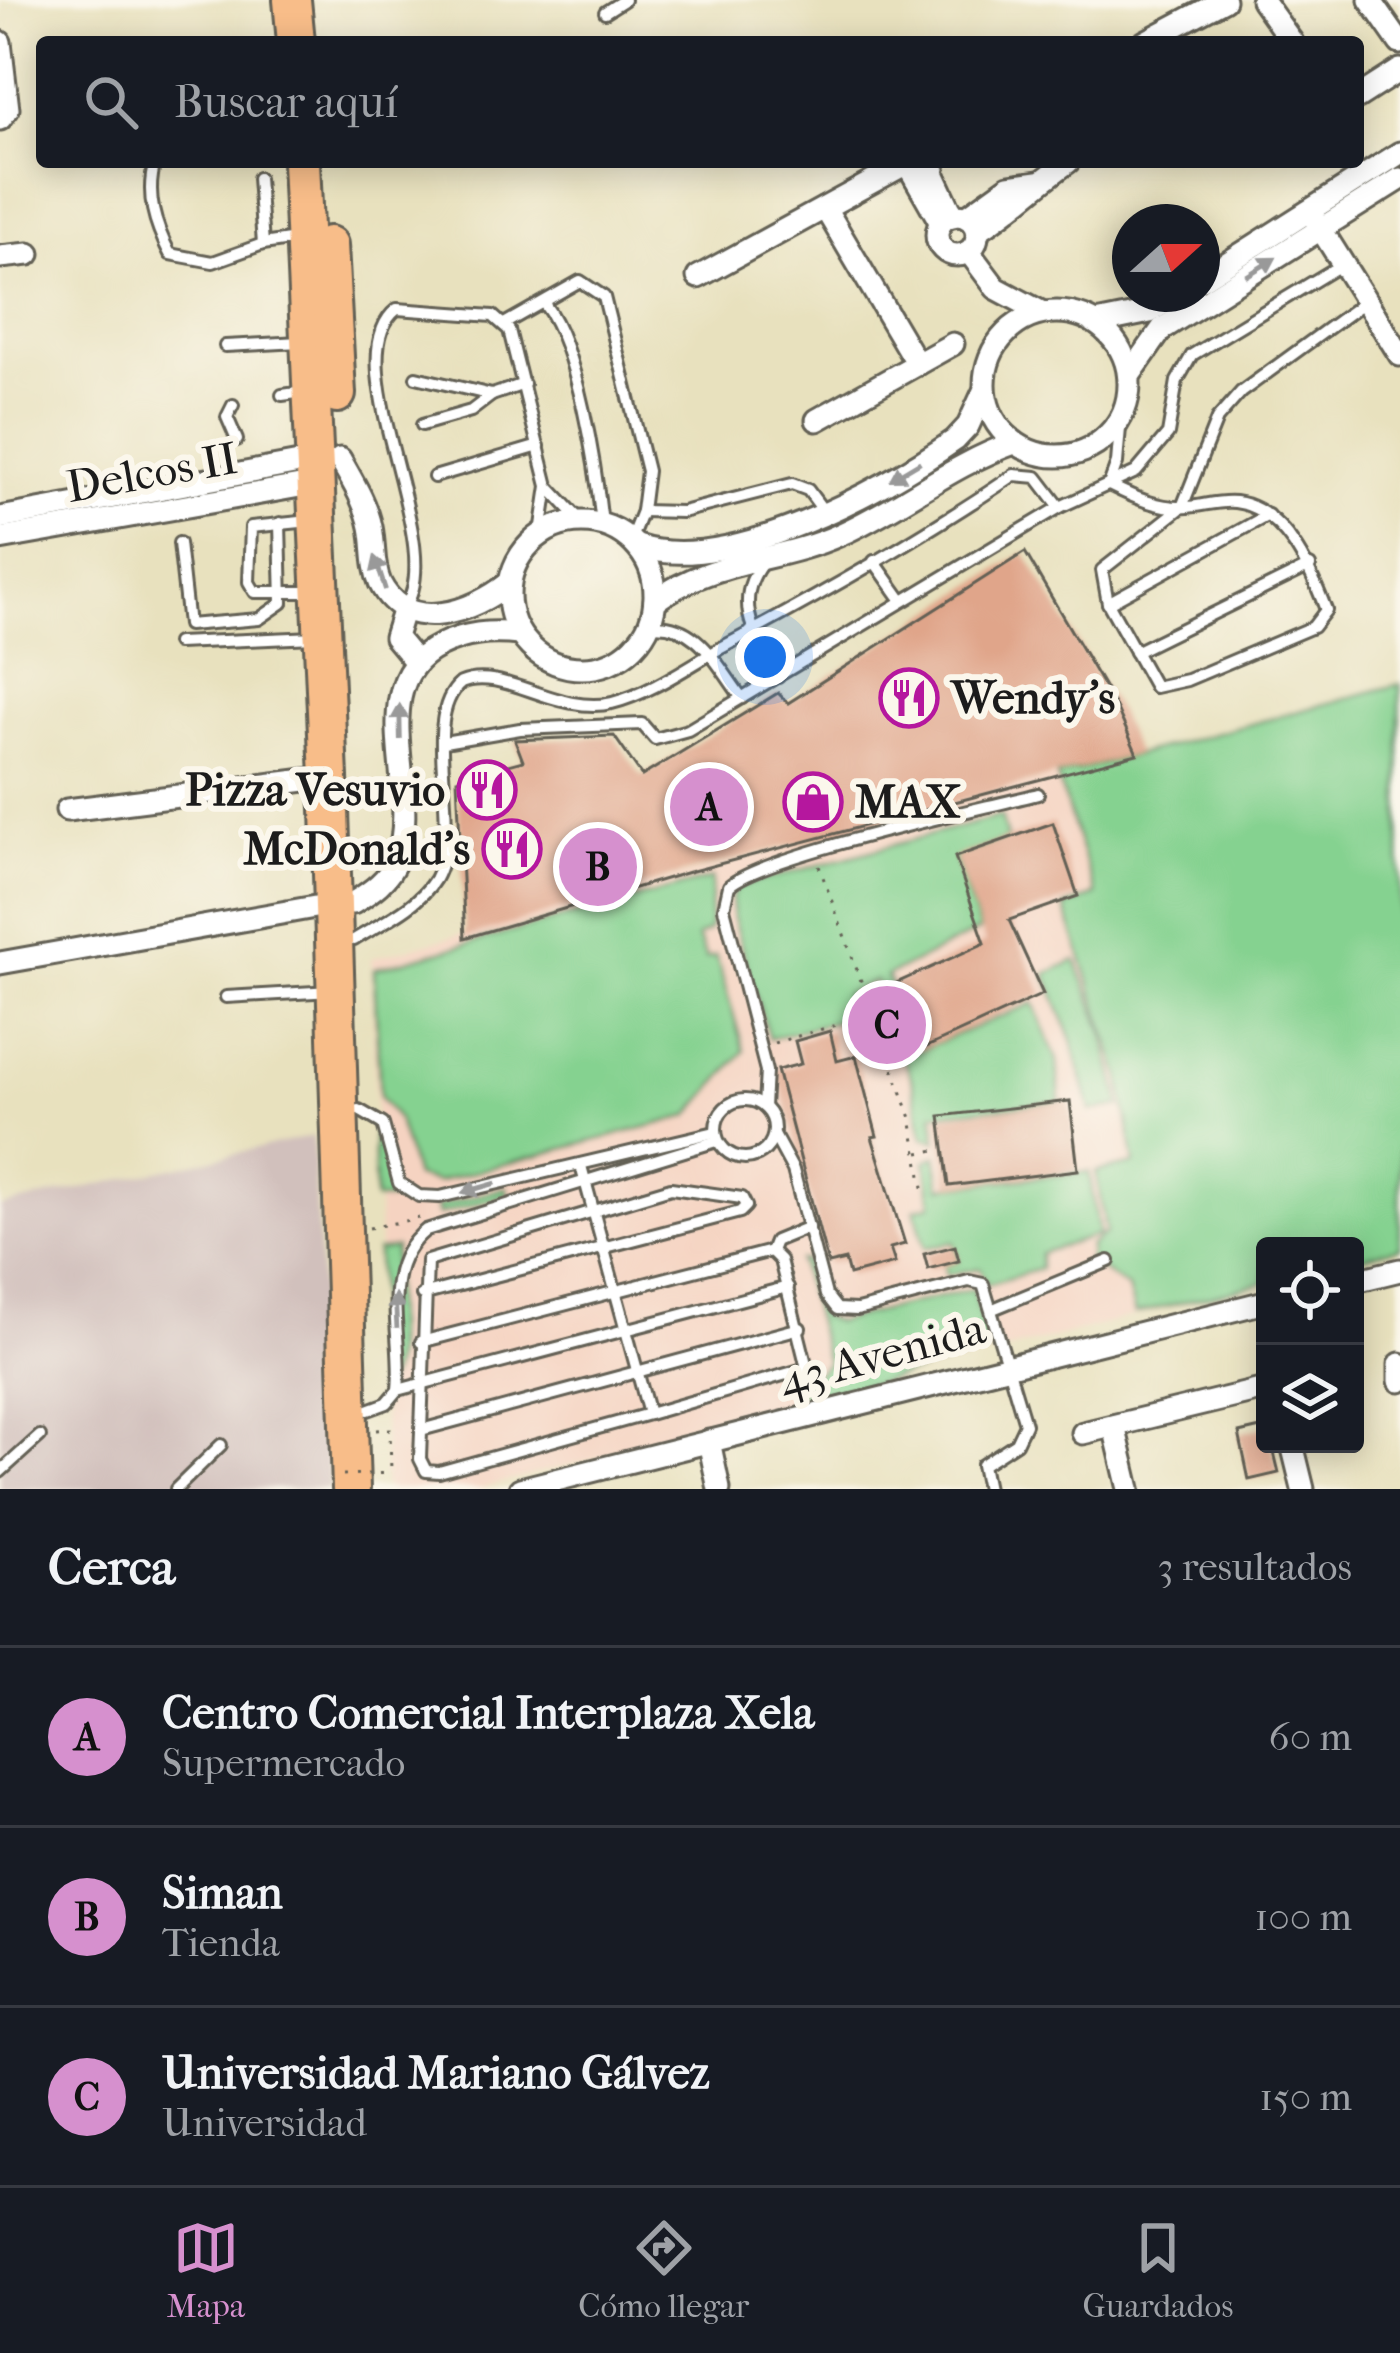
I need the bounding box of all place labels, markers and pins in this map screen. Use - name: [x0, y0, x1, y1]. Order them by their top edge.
- restaurant icon: Wendy's: [878, 667, 940, 729]
- place label: Wendy's: [949, 672, 1115, 725]
- restaurant icon: Pizza Vesuvio: [456, 759, 518, 821]
- pin: A: [670, 762, 748, 852]
- place label: Pizza Vesuvio: [185, 764, 445, 817]
- shop icon: MAX: [782, 771, 844, 833]
- place label: MAX: [855, 776, 961, 829]
- restaurant icon: McDonald's: [481, 818, 543, 880]
- pin: B: [559, 822, 637, 912]
- place label: McDonald's: [243, 823, 470, 876]
- pin: C: [848, 980, 926, 1070]

